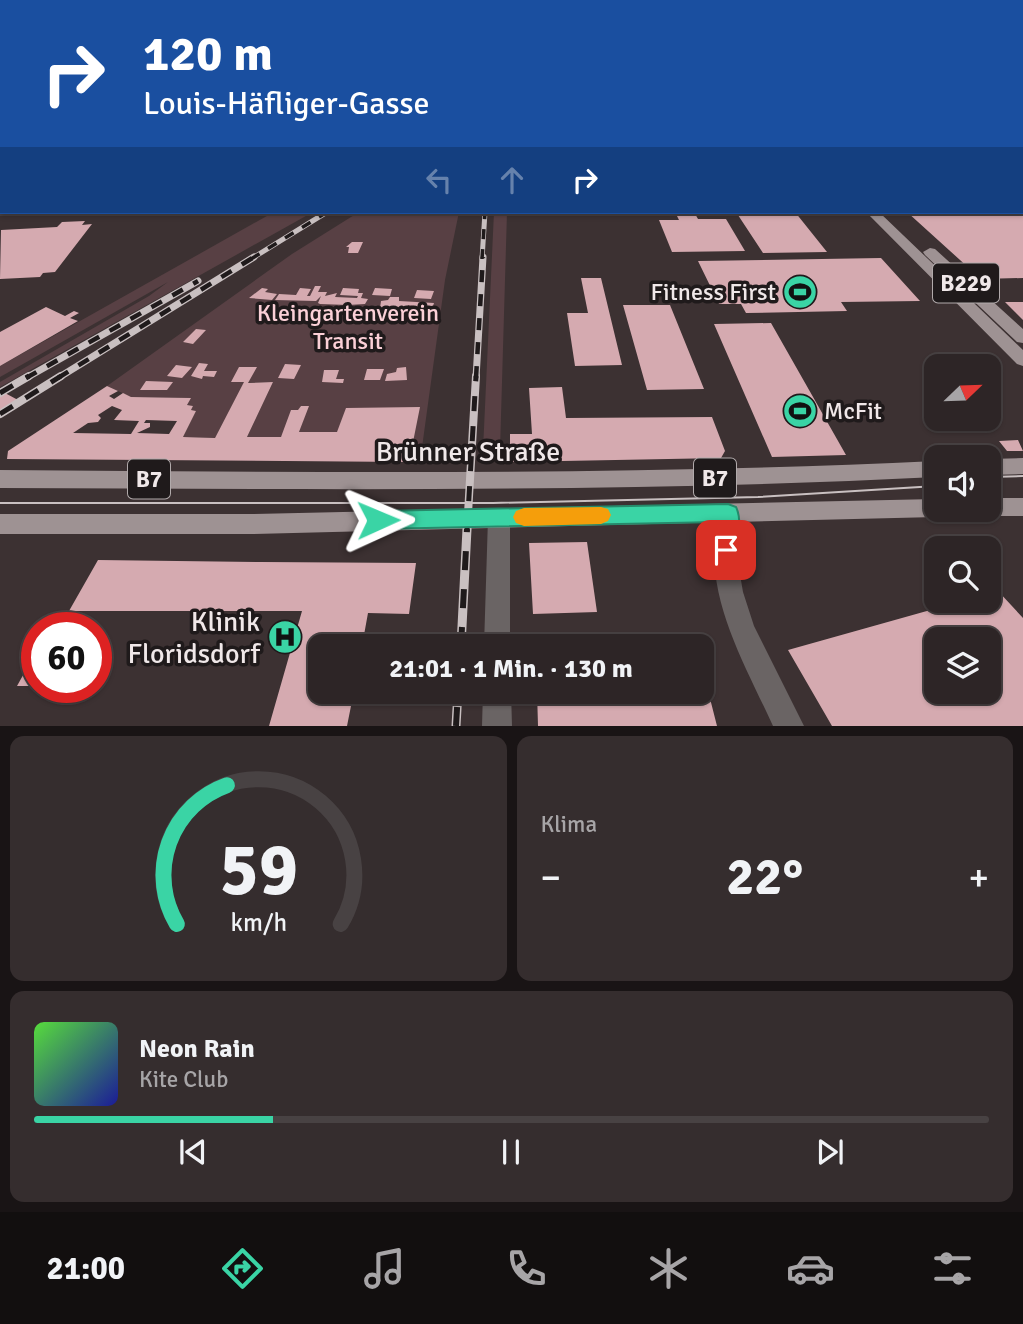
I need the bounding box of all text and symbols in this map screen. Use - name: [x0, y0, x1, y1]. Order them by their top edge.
- text: 120 m: [143, 24, 273, 84]
- icon: right: [28, 28, 119, 119]
- text: Louis-Häfliger-Gasse: [143, 84, 430, 123]
- icon: left: [420, 161, 458, 199]
- icon: ahead: [493, 161, 531, 199]
- icon: right: [566, 161, 604, 199]
- road number: B229: [933, 264, 999, 302]
- sports icon: Fitness First: [781, 273, 819, 311]
- place label: Fitness First: [651, 277, 776, 307]
- park label: Kleingartenverein Transit: [257, 298, 439, 356]
- north arrow: [924, 354, 1001, 430]
- map controls: [924, 354, 1001, 704]
- sports icon: McFit: [781, 392, 819, 430]
- place label: McFit: [824, 396, 882, 426]
- street label: Brünner Straße: [376, 435, 560, 469]
- button: sound: [924, 445, 1001, 522]
- road number: B7: [694, 458, 736, 498]
- road number: B7: [128, 460, 170, 499]
- position arrow: [341, 483, 415, 557]
- pin: [696, 520, 756, 580]
- icon: arrive: [707, 531, 745, 569]
- button: search: [924, 536, 1001, 613]
- place label: Klinik Floridsdorf: [128, 605, 262, 671]
- speed limit sign: 60: [21, 612, 112, 703]
- hospital icon: Klinik Floridsdorf: [266, 618, 304, 656]
- button: layers: [924, 627, 1001, 704]
- text: 21:01 · 1 Min. · 130 m: [389, 653, 633, 685]
- text: Klima: [541, 810, 597, 839]
- text: 59: [219, 827, 298, 916]
- text: 22°: [726, 845, 803, 909]
- text: −: [541, 854, 561, 901]
- text: +: [968, 854, 989, 901]
- text: km/h: [230, 907, 287, 938]
- text: Neon Rain: [139, 1033, 255, 1065]
- text: Kite Club: [139, 1065, 228, 1094]
- icon: previous: [174, 1133, 212, 1171]
- icon: pause: [492, 1133, 530, 1171]
- icon: next: [811, 1133, 849, 1171]
- icon: directions: [218, 1244, 267, 1293]
- icon: music: [360, 1244, 409, 1293]
- icon: phone: [502, 1244, 551, 1293]
- icon: climate: [644, 1244, 693, 1293]
- icon: car: [786, 1244, 835, 1293]
- icon: filters: [928, 1244, 977, 1293]
- text: 21:00: [46, 1249, 125, 1288]

